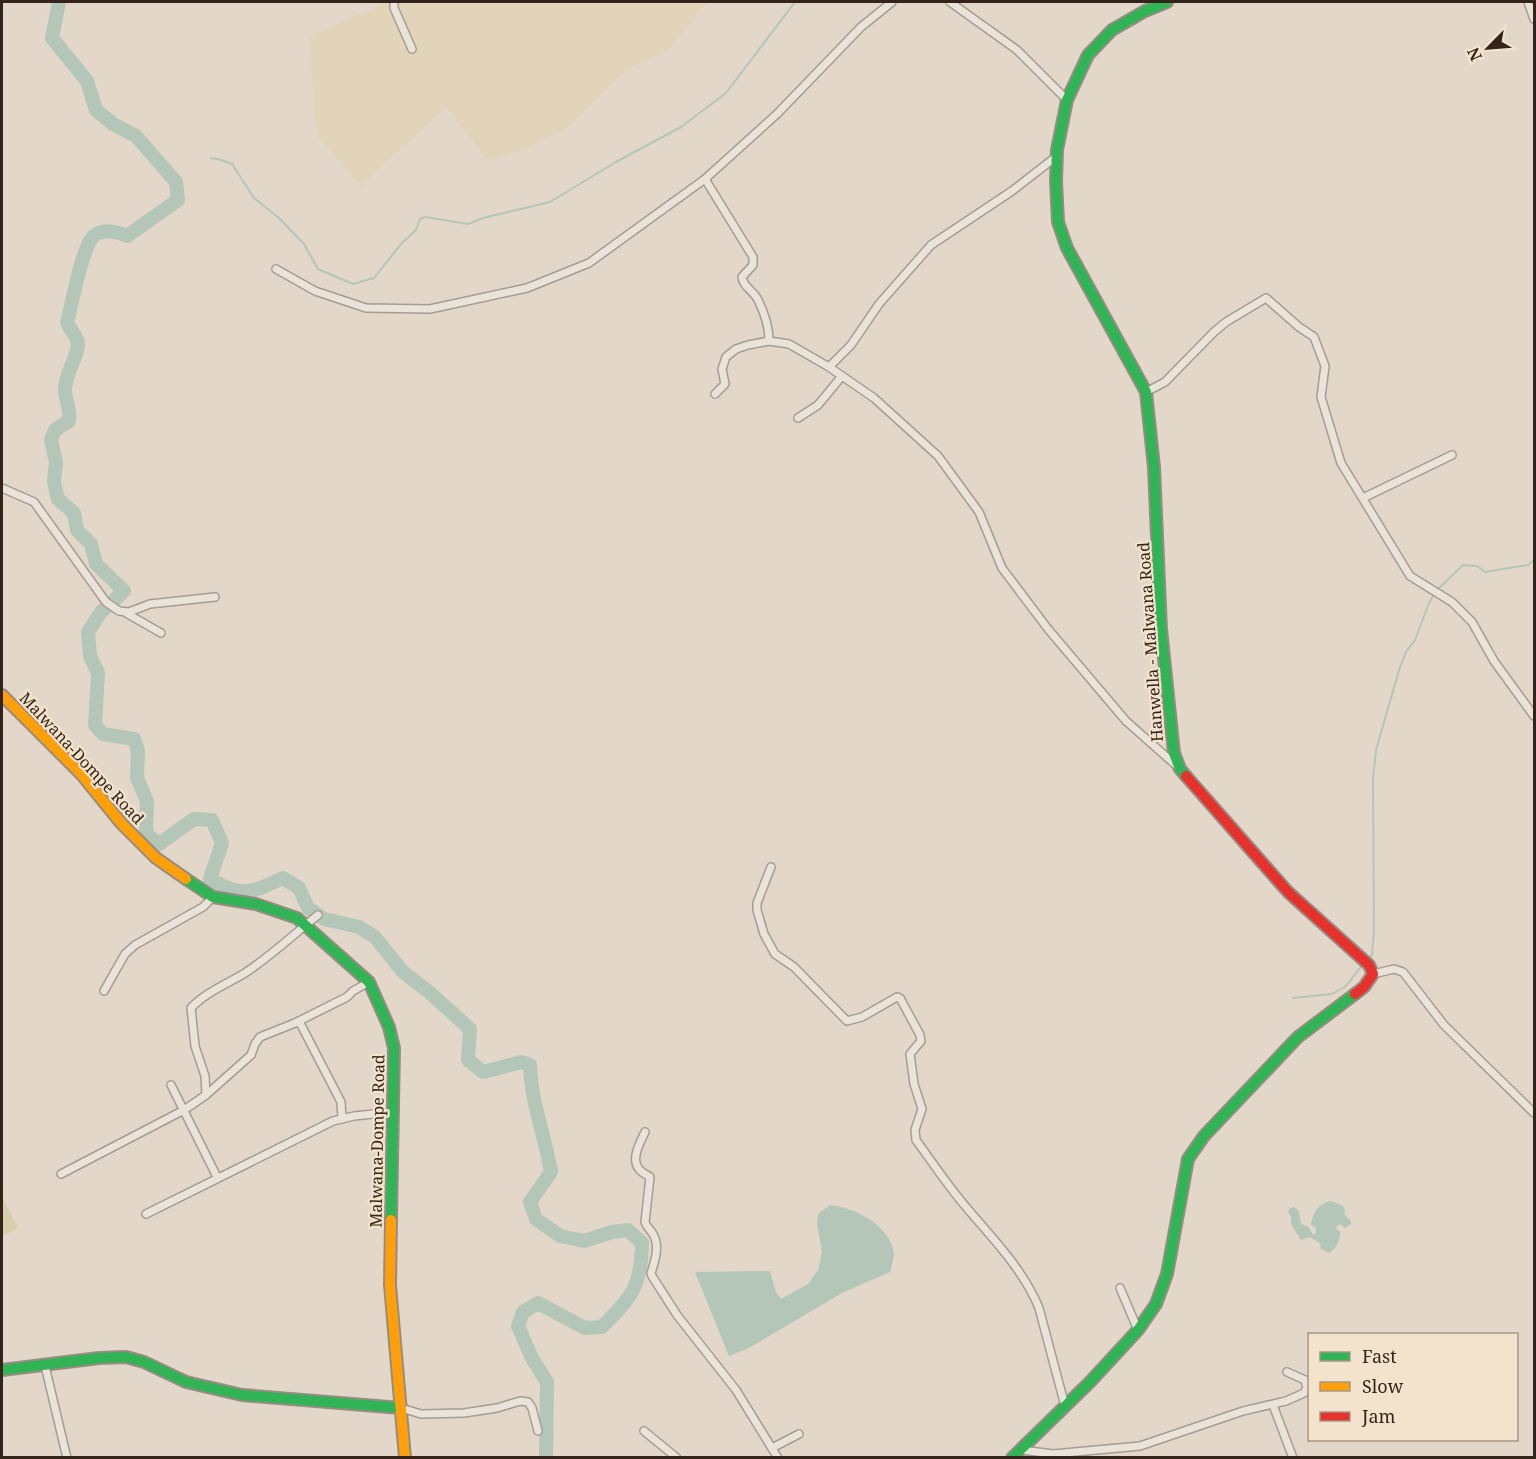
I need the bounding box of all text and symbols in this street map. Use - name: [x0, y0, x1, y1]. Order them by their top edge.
- north arrow: [1458, 18, 1518, 78]
- text: N: [1462, 44, 1487, 65]
- street label: Hanwella - Malwana Road: [1132, 541, 1168, 743]
- street label: Malwana-Dompe Road: [15, 687, 149, 829]
- street label: Malwana-Dompe Road: [364, 1054, 390, 1228]
- legend: [1308, 1333, 1518, 1441]
- text: Fast: [1362, 1344, 1397, 1368]
- text: Slow: [1362, 1374, 1404, 1398]
- text: Jam: [1361, 1404, 1396, 1428]

